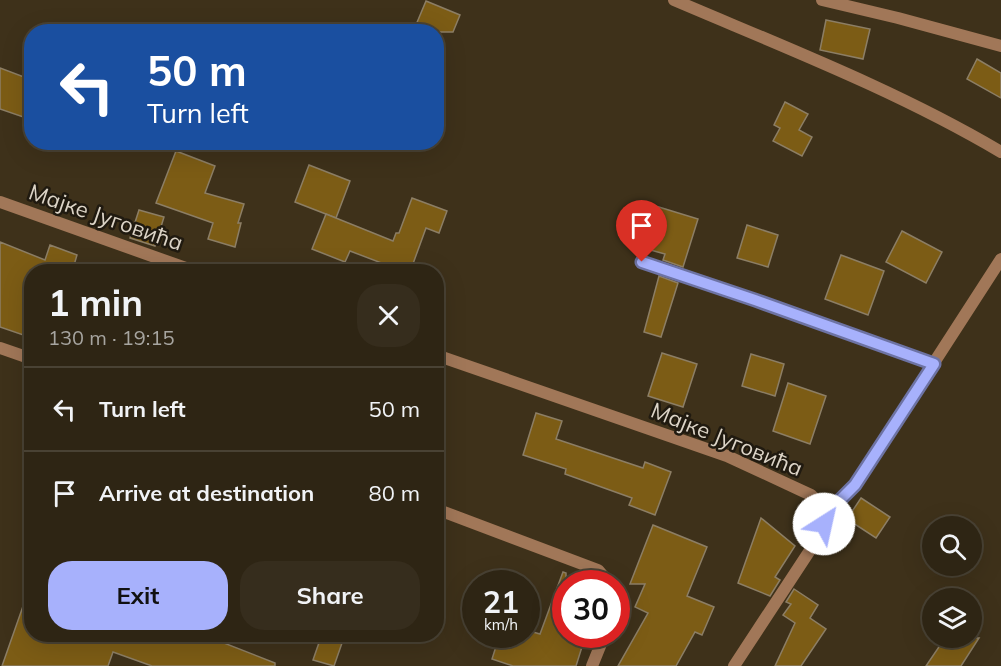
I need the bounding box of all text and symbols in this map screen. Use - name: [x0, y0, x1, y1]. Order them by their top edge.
- text: 50 m: [147, 44, 247, 97]
- icon: left: [48, 48, 126, 126]
- text: Turn left: [147, 96, 249, 130]
- street label: Мајке Југовића: [25, 178, 187, 256]
- pin: [616, 200, 667, 262]
- icon: arrive: [625, 209, 658, 242]
- text: 1 min: [48, 280, 143, 325]
- button: close: [357, 284, 420, 347]
- text: 130 m · 19:15: [48, 325, 174, 350]
- icon: left: [48, 393, 81, 426]
- text: Turn left: [99, 395, 186, 423]
- text: 50 m: [369, 395, 420, 423]
- street label: Мајке Југовића: [647, 396, 807, 482]
- icon: arrive: [48, 477, 81, 510]
- text: Arrive at destination: [99, 479, 314, 507]
- text: 80 m: [369, 479, 420, 507]
- position arrow: [792, 492, 856, 556]
- map controls: [922, 516, 982, 648]
- button: search: [922, 516, 982, 576]
- button: Exit: [48, 561, 228, 630]
- button: Share: [240, 561, 420, 630]
- speed limit sign: 30: [552, 570, 630, 648]
- text: 21: [483, 583, 519, 621]
- button: layers: [922, 588, 982, 648]
- text: km/h: [484, 615, 518, 634]

